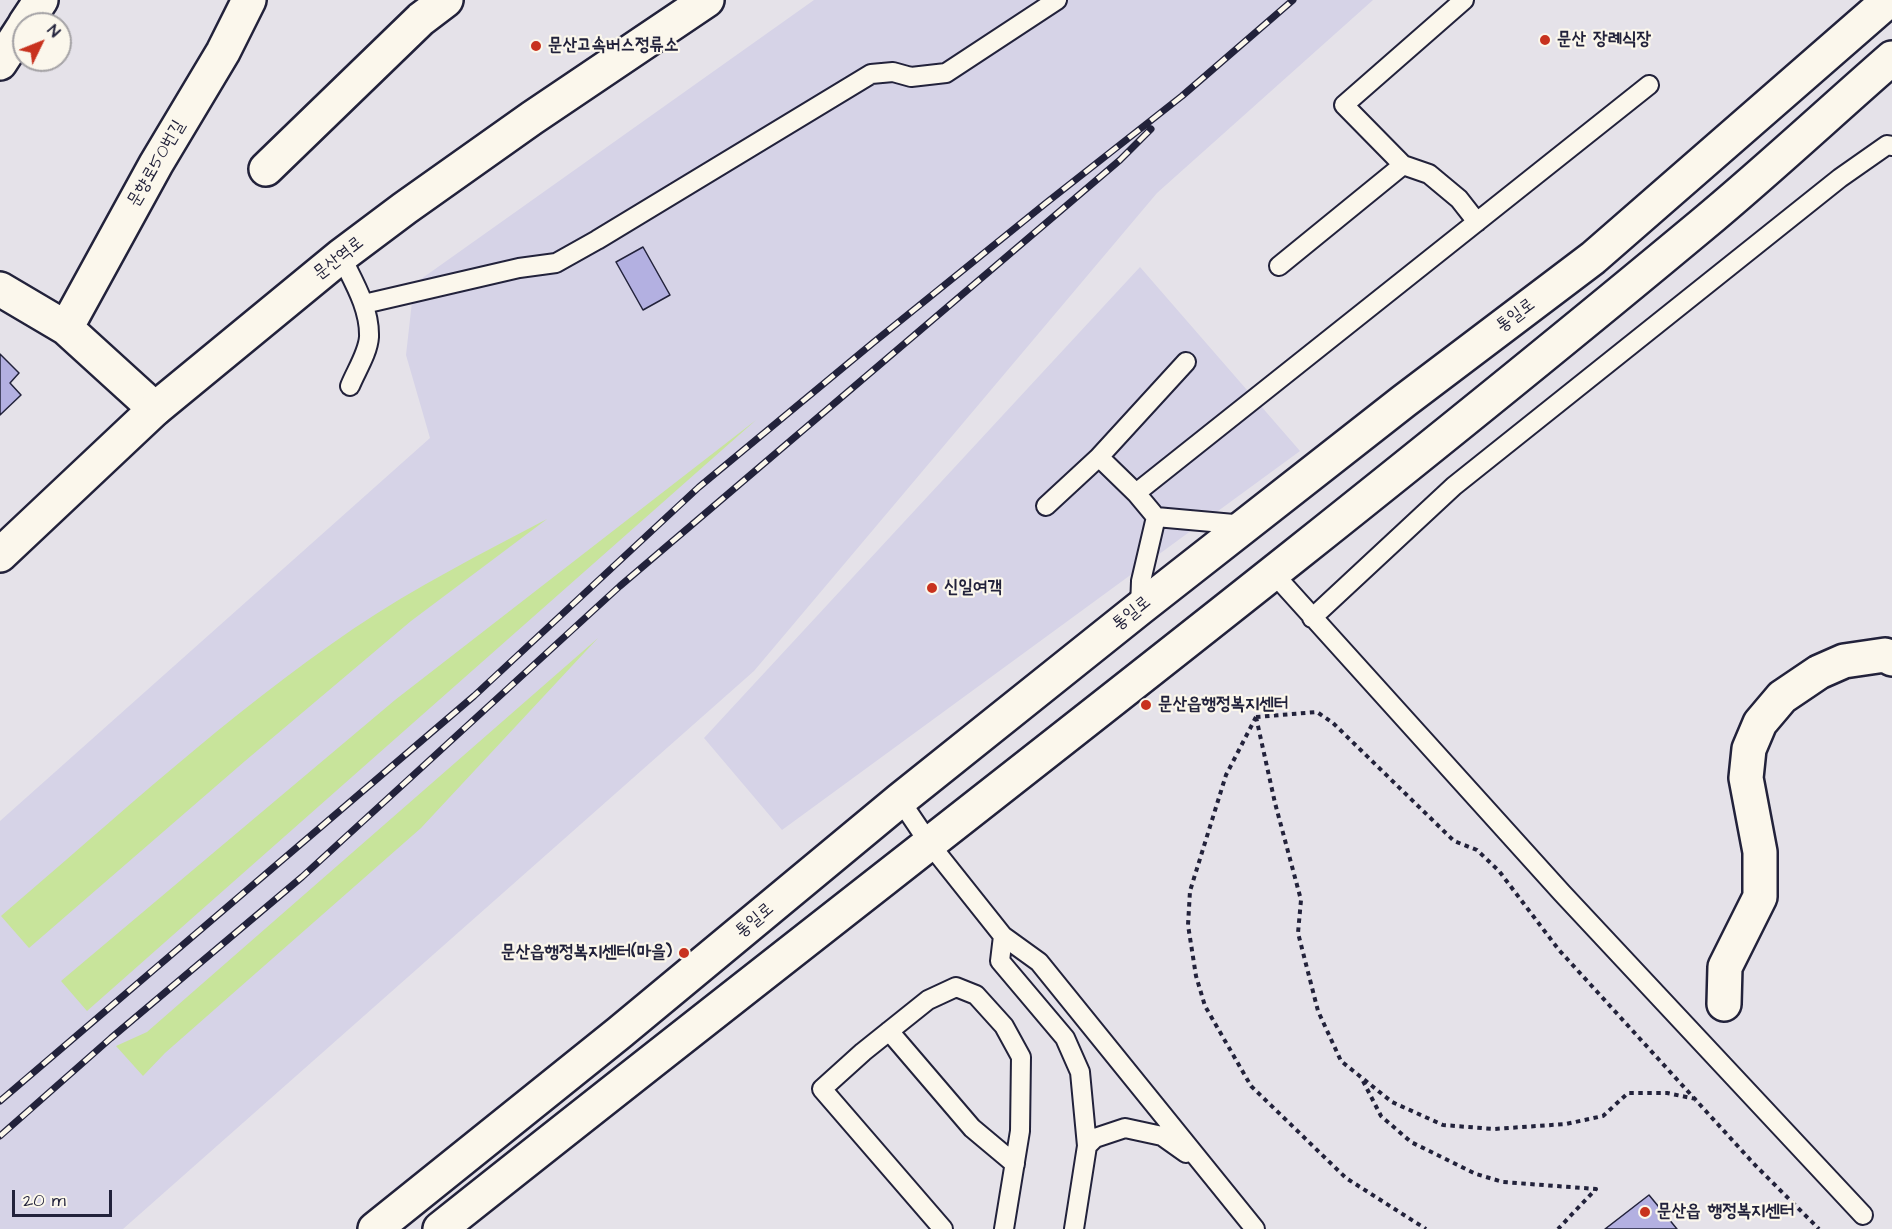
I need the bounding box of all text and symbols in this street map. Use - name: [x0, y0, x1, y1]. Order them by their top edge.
- north arrow: [12, 12, 72, 72]
- text: N: [42, 20, 65, 42]
- place label: 문산 장례식장: [1557, 29, 1651, 51]
- marker: 문산 장례식장: [1538, 33, 1552, 47]
- place label: 문산고속버스정류소: [548, 35, 678, 57]
- marker: 문산고속버스정류소: [529, 39, 543, 53]
- street label: 문향로50번길: [124, 117, 190, 211]
- street label: 문산역로: [310, 233, 368, 285]
- street label: 통일로: [1492, 294, 1540, 338]
- place label: 신일여객: [944, 577, 1002, 599]
- marker: 신일여객: [925, 581, 939, 595]
- street label: 통일로: [1108, 592, 1156, 636]
- place label: 문산읍행정복지센터: [1158, 694, 1288, 716]
- marker: 문산읍행정복지센터: [1139, 698, 1153, 712]
- street label: 통일로: [731, 899, 779, 943]
- place label: 문산읍행정복지센터(마을): [501, 942, 672, 964]
- marker: 문산읍행정복지센터(마을): [677, 946, 691, 960]
- scale bar: [15, 1178, 116, 1216]
- text: 20 m: [23, 1188, 66, 1213]
- place label: 문산읍 행정복지센터: [1657, 1201, 1795, 1223]
- marker: 문산읍 행정복지센터: [1638, 1205, 1652, 1219]

